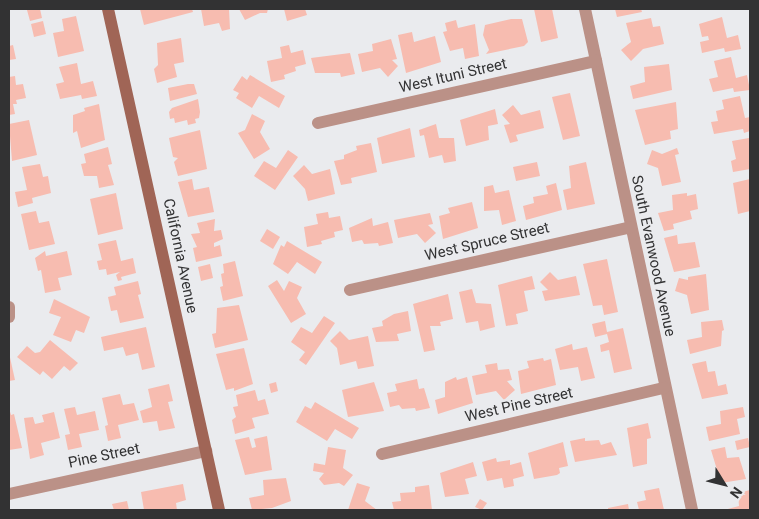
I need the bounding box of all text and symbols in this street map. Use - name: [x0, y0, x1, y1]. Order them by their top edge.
- street label: West Ituni Street: [397, 55, 509, 97]
- street label: South Evanwood Avenue: [627, 174, 679, 338]
- street label: California Avenue: [159, 197, 201, 315]
- street label: West Spruce Street: [423, 219, 551, 265]
- street label: West Pine Street: [463, 384, 575, 426]
- street label: Pine Street: [67, 440, 141, 472]
- north arrow: [699, 459, 749, 509]
- text: N: [727, 484, 746, 502]

